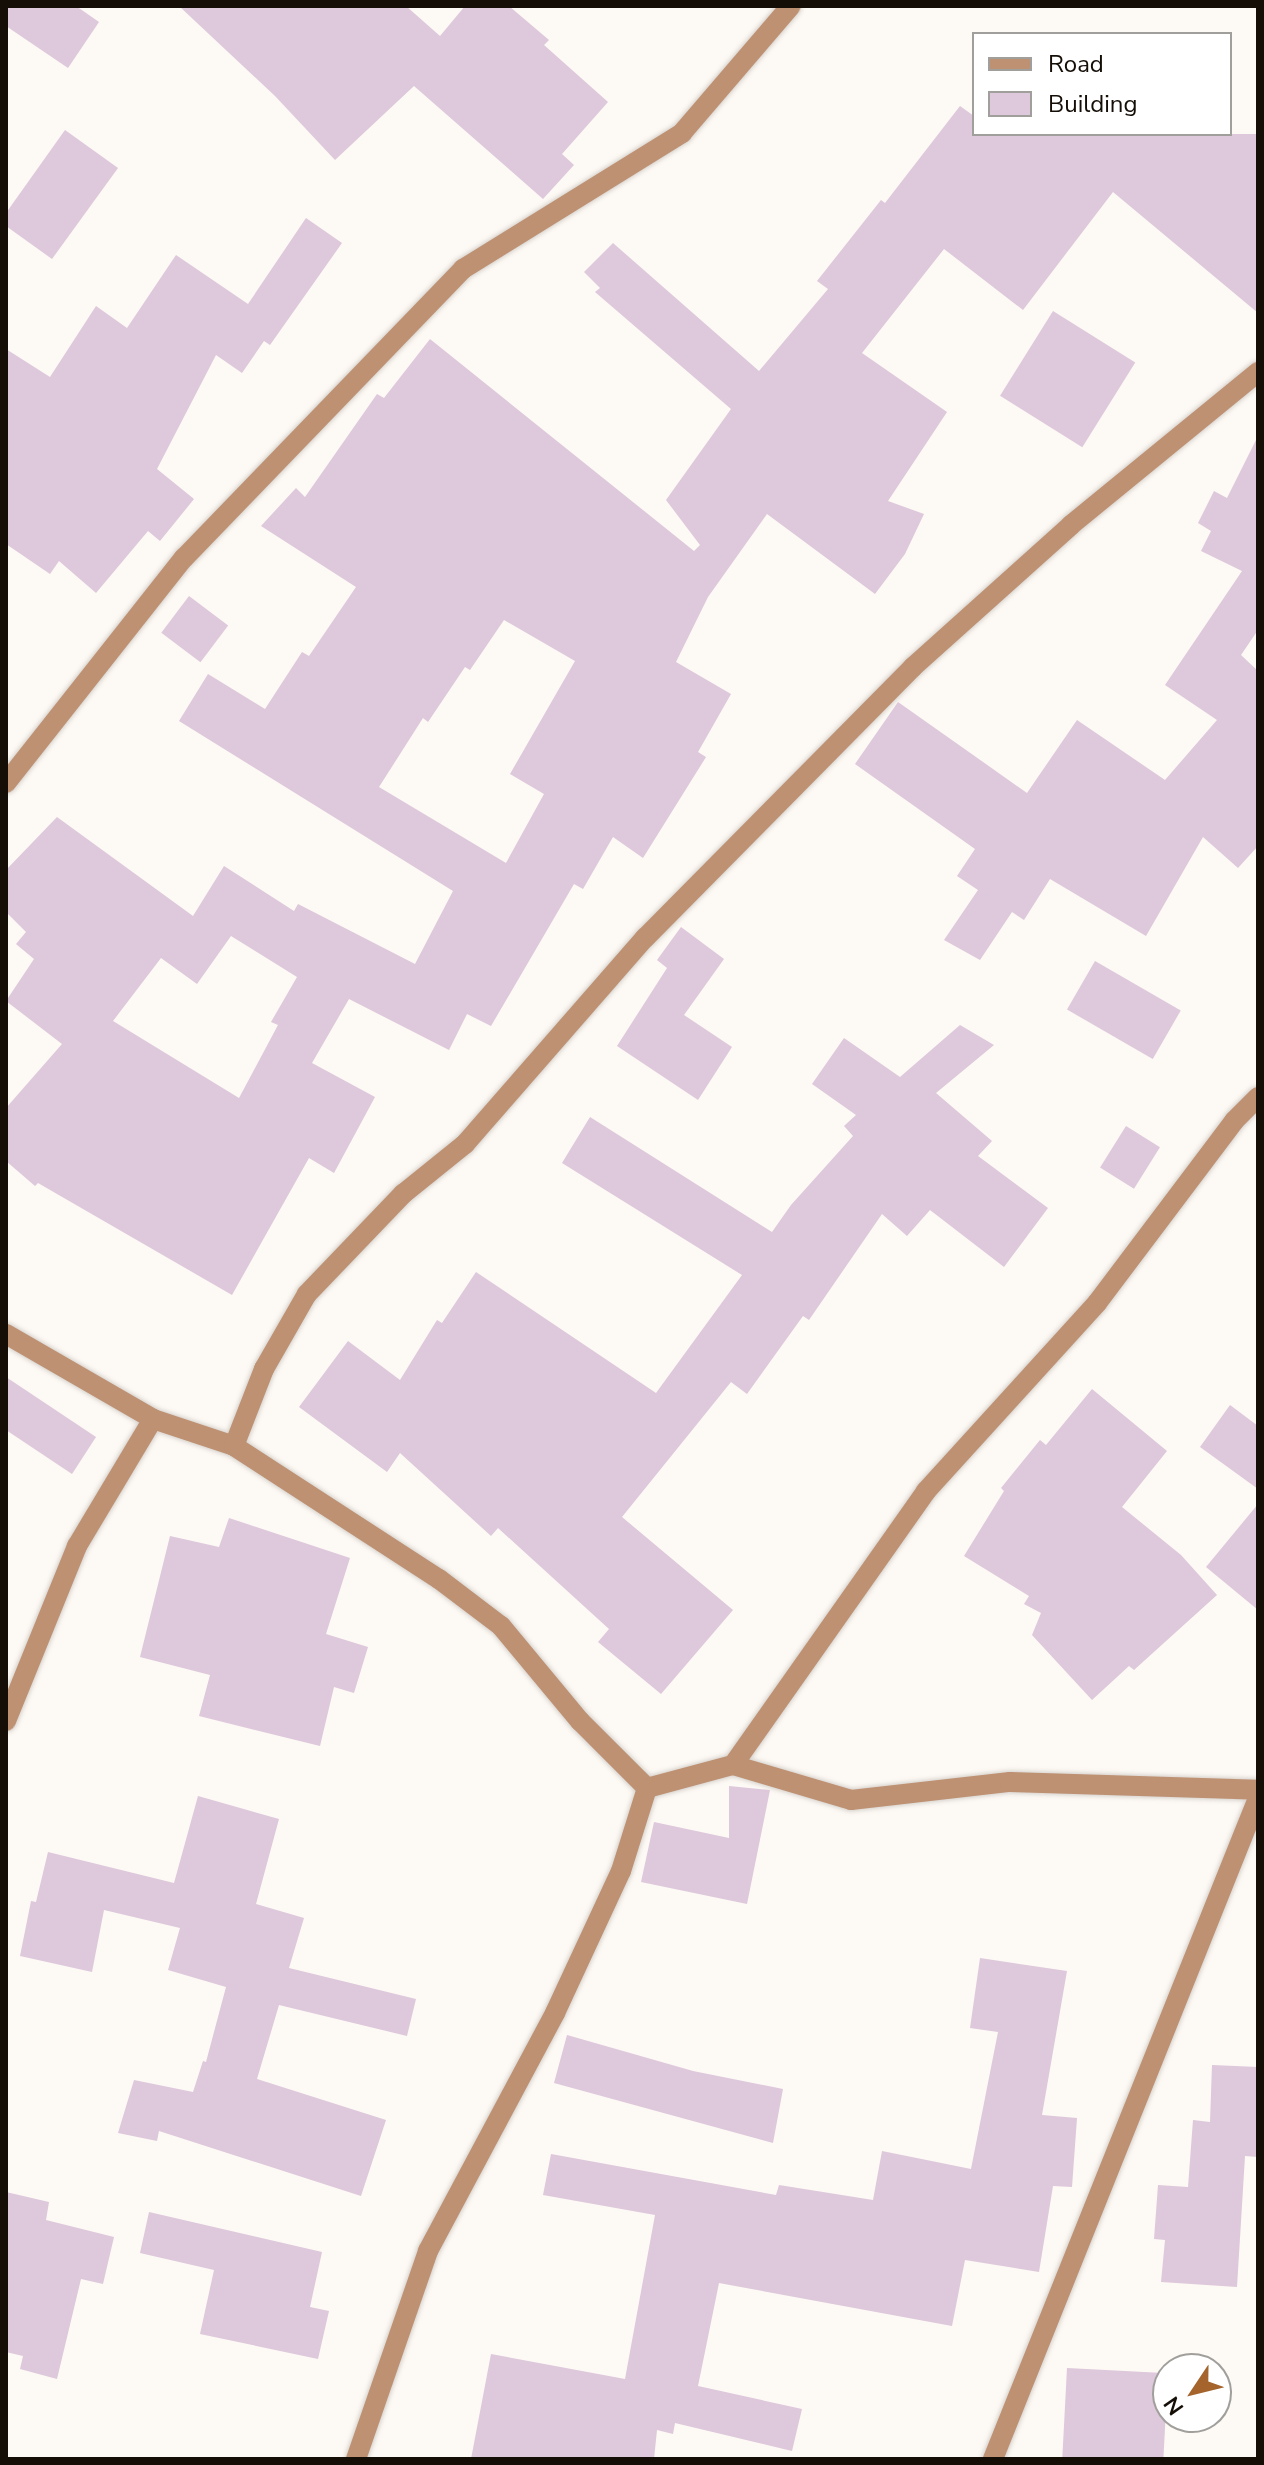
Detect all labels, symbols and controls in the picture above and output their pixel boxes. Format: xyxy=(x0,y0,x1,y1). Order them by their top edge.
legend xyxy=(972,32,1232,136)
text: Road xyxy=(1048,48,1104,80)
text: Building xyxy=(1048,88,1138,120)
north arrow xyxy=(1152,2353,1232,2433)
text: N xyxy=(1157,2390,1191,2421)

